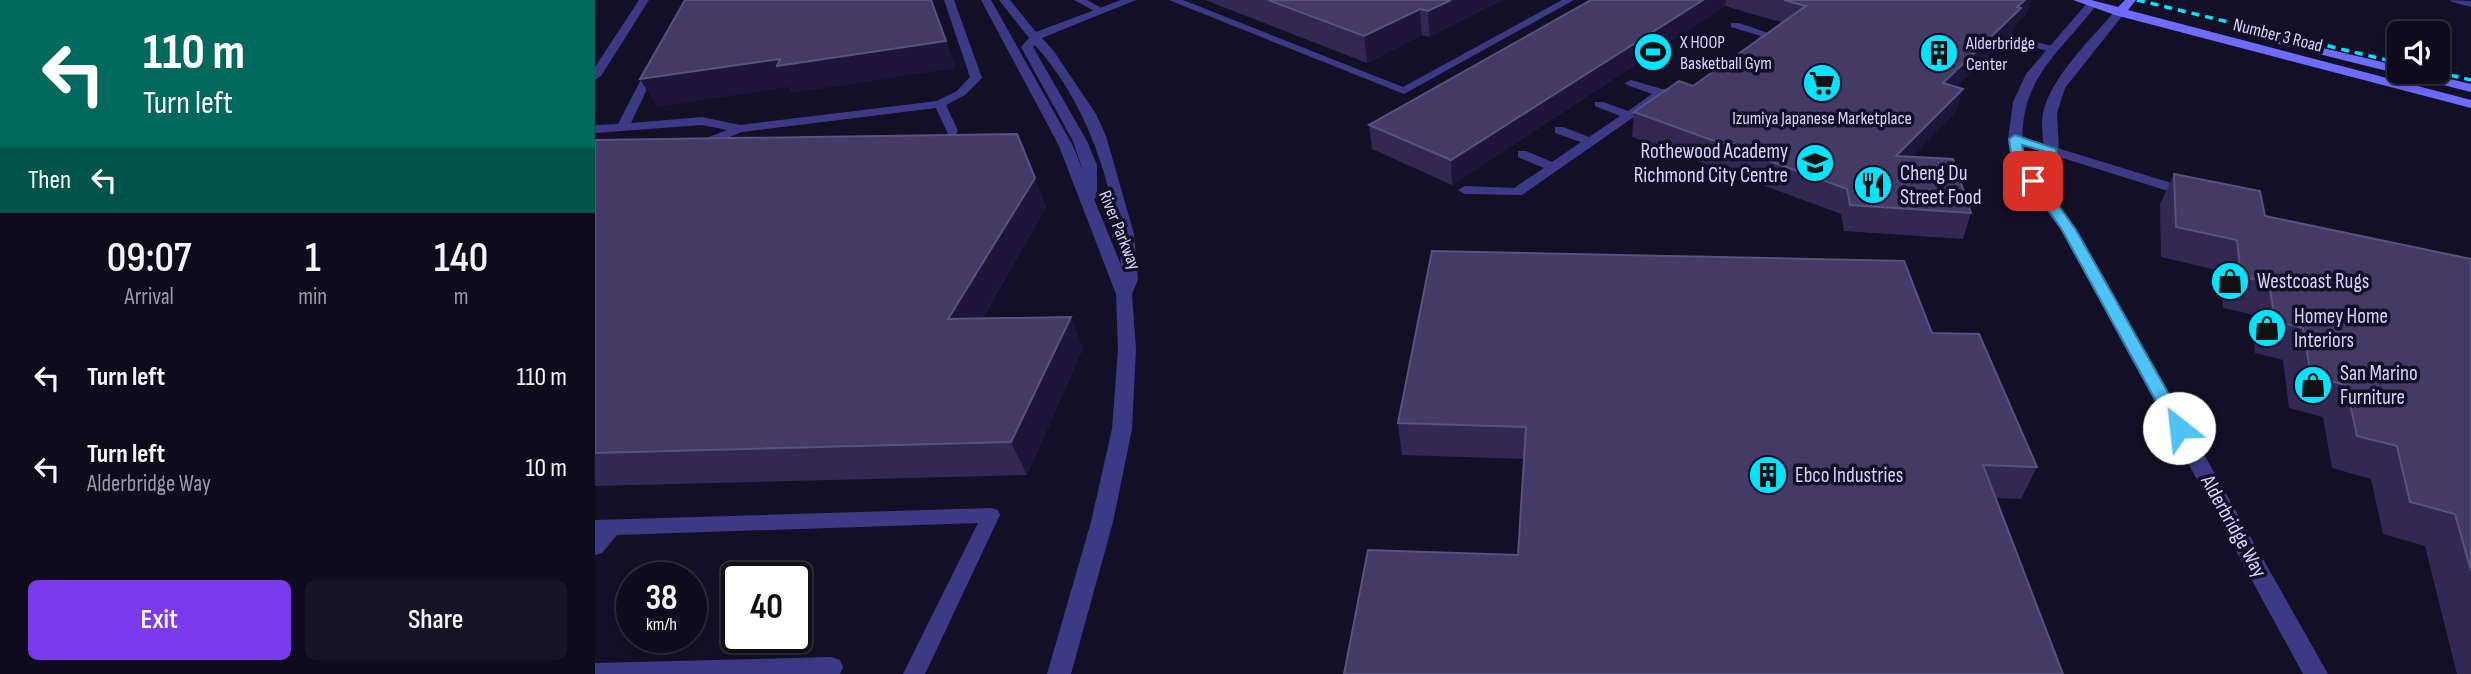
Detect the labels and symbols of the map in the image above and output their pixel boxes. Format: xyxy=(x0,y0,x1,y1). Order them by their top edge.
street label: Number 3 Road xyxy=(2231,14,2325,57)
sports icon: X HOOP Basketball Gym xyxy=(1632,31,1674,73)
place label: X HOOP Basketball Gym xyxy=(1679,32,1772,74)
building icon: Alderbridge Center xyxy=(1918,32,1960,74)
place label: Alderbridge Center xyxy=(1965,33,2035,75)
supermarket icon: Izumiya Japanese Marketplace xyxy=(1801,62,1843,104)
place label: Izumiya Japanese Marketplace xyxy=(1732,108,1912,129)
place label: Rothewood Academy Richmond City Centre xyxy=(1634,139,1788,188)
school or university icon: Rothewood Academy Richmond City Centre xyxy=(1794,142,1836,184)
pin xyxy=(2003,151,2063,211)
place label: Cheng Du Street Food xyxy=(1900,161,1982,210)
restaurant icon: Cheng Du Street Food xyxy=(1852,164,1894,206)
street label: River Parkway xyxy=(1094,187,1145,273)
shop icon: Westcoast Rugs xyxy=(2209,260,2251,302)
place label: Westcoast Rugs xyxy=(2257,269,2369,294)
place label: Homey Home Interiors xyxy=(2294,304,2388,353)
shop icon: Homey Home Interiors xyxy=(2246,307,2288,349)
place label: San Marino Furniture xyxy=(2340,361,2418,410)
shop icon: San Marino Furniture xyxy=(2292,364,2334,406)
position arrow xyxy=(2142,391,2216,465)
building icon: Ebco Industries xyxy=(1747,454,1789,496)
place label: Ebco Industries xyxy=(1795,463,1903,488)
street label: Alderbridge Way xyxy=(2195,470,2272,582)
speed limit sign: 40 xyxy=(721,562,812,653)

